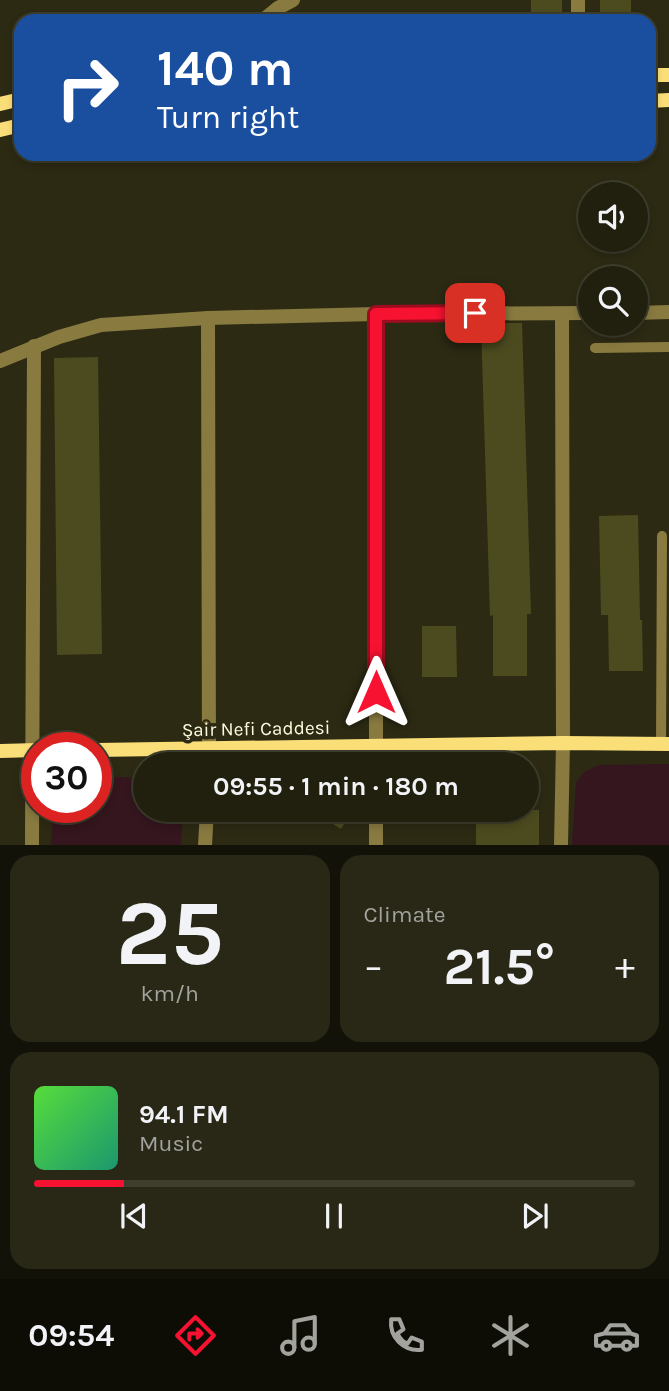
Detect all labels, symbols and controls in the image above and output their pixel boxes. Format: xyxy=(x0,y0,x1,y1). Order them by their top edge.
text: 140 m xyxy=(157,40,294,97)
icon: right xyxy=(42,42,133,133)
text: Turn right xyxy=(157,99,299,136)
map controls xyxy=(578,182,648,336)
button: sound xyxy=(578,182,648,252)
button: search xyxy=(578,266,648,336)
pin xyxy=(445,283,505,343)
icon: arrive xyxy=(456,294,494,332)
position arrow xyxy=(339,655,413,729)
street label: Şair Nefi Caddesi xyxy=(182,717,330,741)
speed limit sign: 30 xyxy=(21,732,112,823)
text: 09:55 · 1 min · 180 m xyxy=(213,771,459,802)
text: 25 xyxy=(116,881,224,987)
text: Climate xyxy=(364,901,446,928)
text: 21.5° xyxy=(443,936,555,997)
text: − xyxy=(364,944,383,989)
text: + xyxy=(615,944,635,989)
text: km/h xyxy=(141,980,199,1007)
text: 94.1 FM xyxy=(139,1099,229,1130)
text: Music xyxy=(139,1130,203,1157)
icon: previous xyxy=(115,1197,153,1235)
icon: pause xyxy=(315,1197,353,1235)
icon: next xyxy=(516,1197,554,1235)
icon: directions xyxy=(171,1311,220,1360)
icon: music xyxy=(276,1311,325,1360)
icon: phone xyxy=(381,1311,430,1360)
icon: climate xyxy=(486,1311,535,1360)
icon: car xyxy=(592,1311,641,1360)
text: 09:54 xyxy=(28,1317,114,1354)

